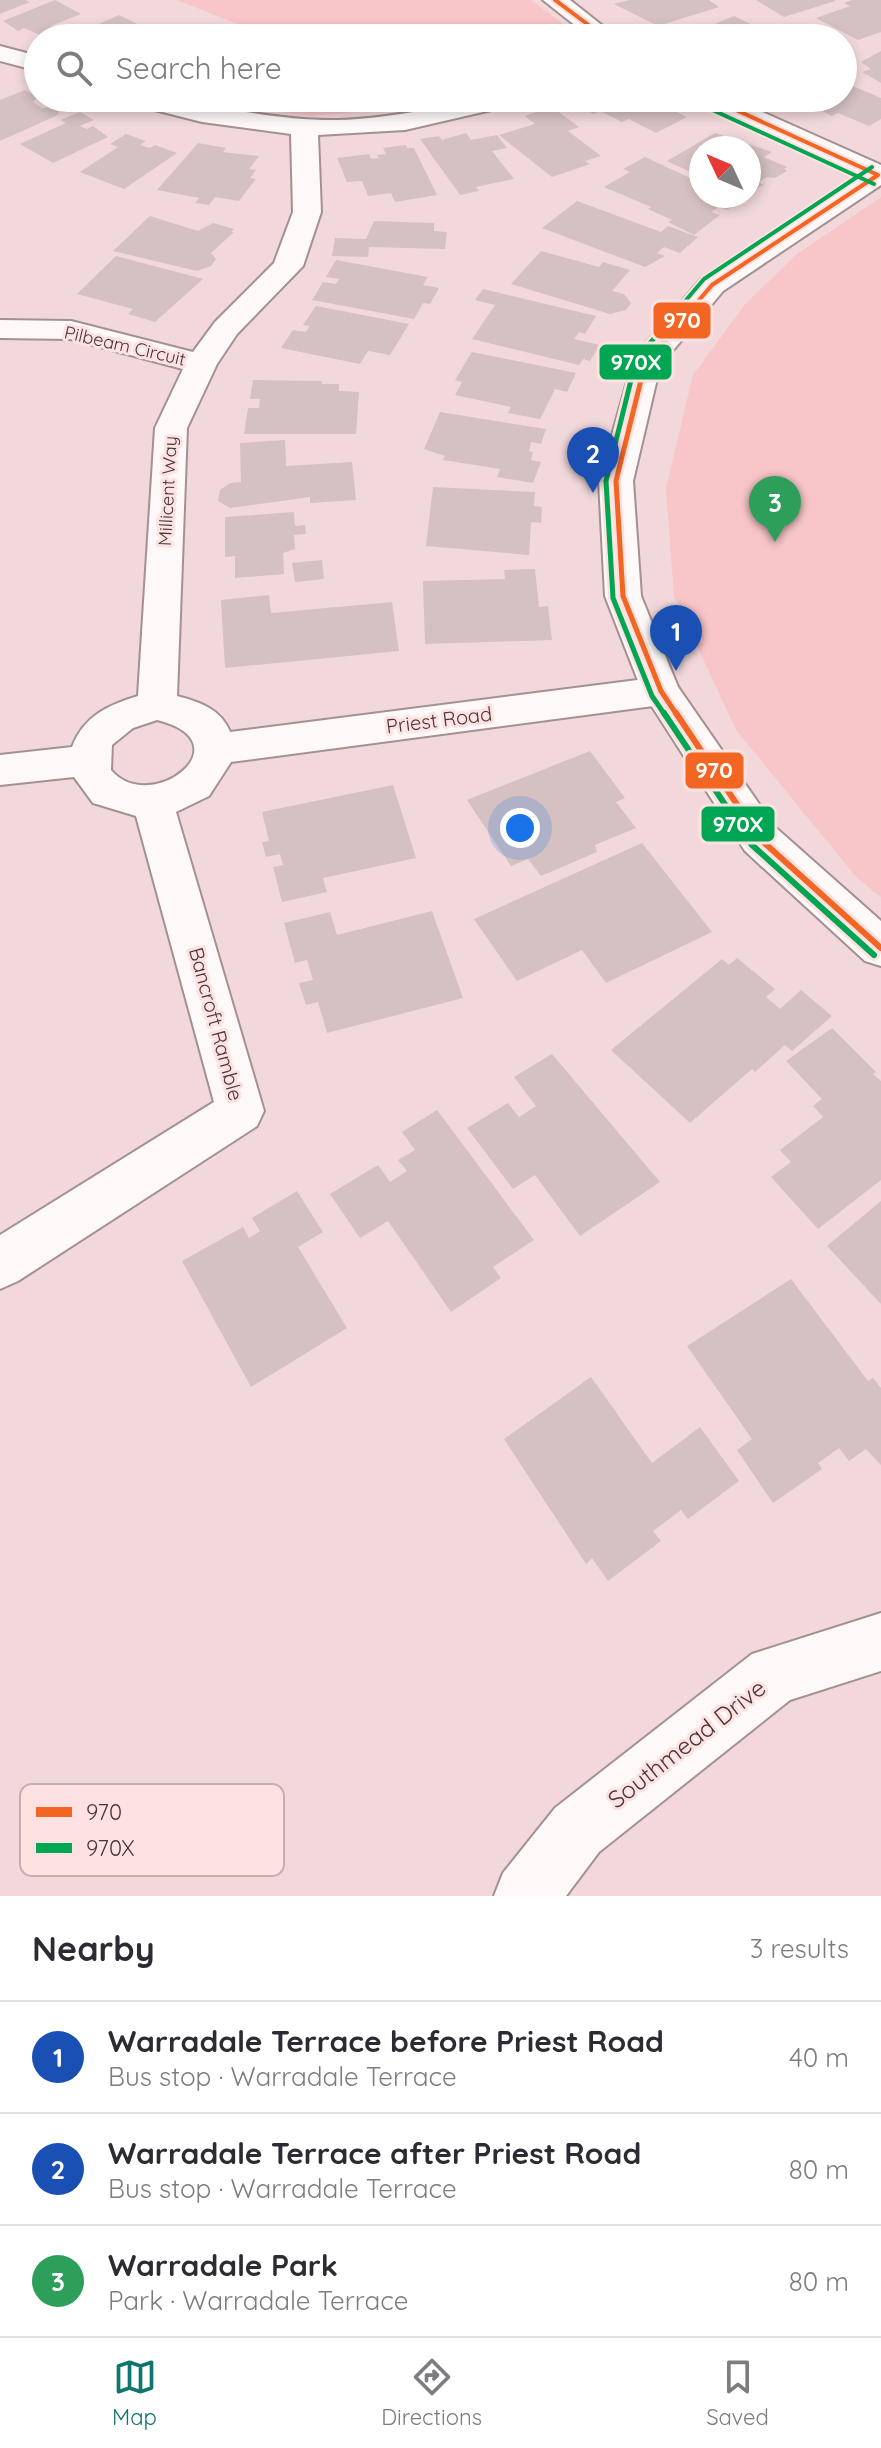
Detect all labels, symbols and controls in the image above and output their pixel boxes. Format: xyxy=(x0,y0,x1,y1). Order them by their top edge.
search box xyxy=(24,24,857,112)
icon: search xyxy=(52,46,96,90)
text: Search here xyxy=(116,49,282,87)
north arrow xyxy=(689,136,761,208)
line badge: 970 xyxy=(652,301,712,340)
text: 970 xyxy=(663,306,701,334)
street label: Pilbeam Circuit xyxy=(62,320,188,371)
line badge: 970X xyxy=(598,343,673,381)
text: 970X xyxy=(610,348,662,376)
pin: 2 xyxy=(567,427,619,493)
street label: Millicent Way xyxy=(153,435,182,547)
pin: 3 xyxy=(749,476,801,542)
pin: 1 xyxy=(650,605,702,671)
street label: Priest Road xyxy=(385,701,493,738)
line badge: 970 xyxy=(684,751,745,790)
text: 970 xyxy=(695,756,733,784)
line badge: 970X xyxy=(700,805,776,843)
your location xyxy=(500,808,540,848)
text: 970X xyxy=(712,810,764,838)
street label: Bancroft Ramble xyxy=(184,945,249,1103)
street label: Southmead Drive xyxy=(601,1672,771,1814)
legend xyxy=(20,1784,284,1876)
text: 970 xyxy=(86,1798,122,1826)
text: 970X xyxy=(86,1834,135,1862)
text: Nearby xyxy=(32,1927,155,1970)
text: 3 results xyxy=(750,1932,849,1965)
text: Warradale Terrace before Priest Road xyxy=(108,2022,664,2060)
text: 1 xyxy=(53,2041,63,2074)
text: 40 m xyxy=(789,2041,849,2074)
text: Bus stop · Warradale Terrace xyxy=(108,2060,457,2093)
text: Warradale Terrace after Priest Road xyxy=(108,2134,641,2172)
text: 2 xyxy=(51,2153,65,2186)
text: 80 m xyxy=(789,2153,849,2186)
text: Bus stop · Warradale Terrace xyxy=(108,2172,457,2205)
text: Warradale Park xyxy=(108,2246,338,2284)
text: 3 xyxy=(51,2265,65,2298)
text: 80 m xyxy=(789,2265,849,2298)
text: Park · Warradale Terrace xyxy=(108,2284,408,2317)
tab: Map xyxy=(112,2355,157,2431)
tab: Directions xyxy=(381,2355,482,2431)
tab: Saved xyxy=(706,2355,769,2431)

